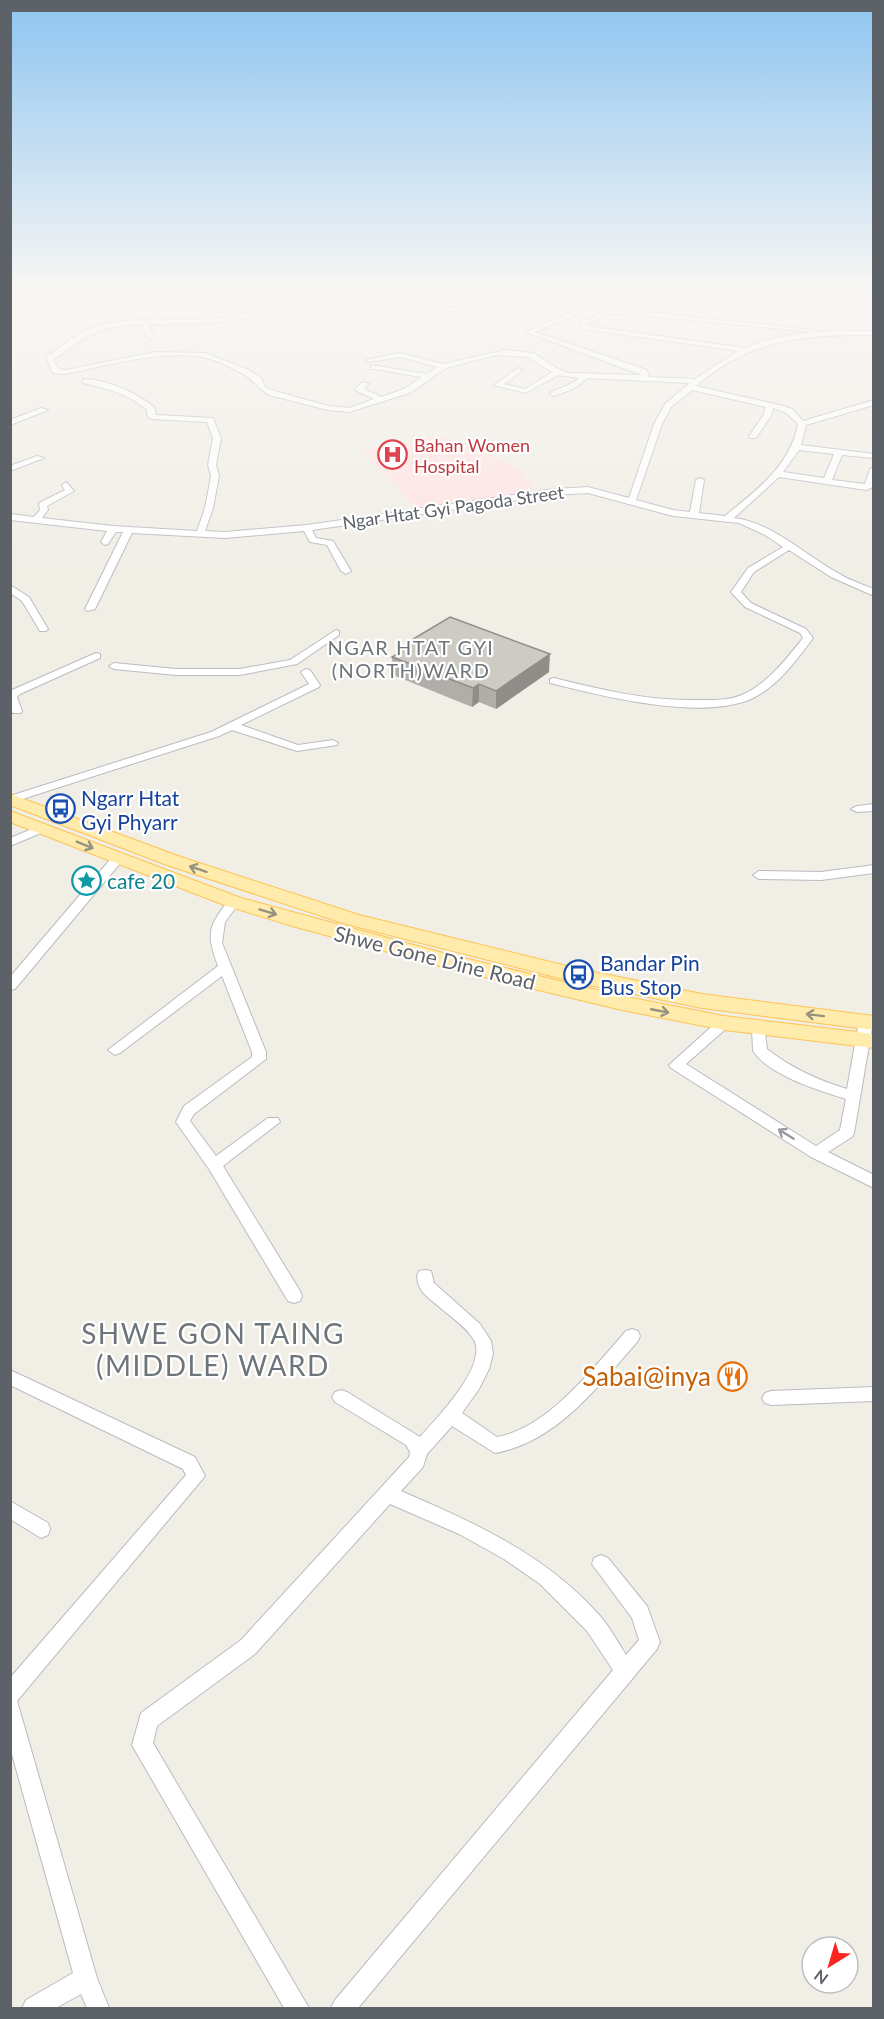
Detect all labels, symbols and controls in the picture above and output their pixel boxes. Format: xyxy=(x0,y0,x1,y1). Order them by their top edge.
place label: Bahan Women Hospital xyxy=(414,434,530,477)
hospital icon: Bahan Women Hospital xyxy=(377,439,409,471)
street label: Ngar Htat Gyi Pagoda Street xyxy=(341,480,566,533)
district label: NGAR HTAT GYI (NORTH)WARD xyxy=(328,635,494,682)
place label: Ngarr Htat Gyi Phyarr xyxy=(81,785,180,834)
bus stop icon: Ngarr Htat Gyi Phyarr xyxy=(44,793,76,825)
one-way arrow xyxy=(75,840,94,851)
one-way arrow xyxy=(189,862,208,873)
place icon: cafe 20 xyxy=(70,864,102,896)
place label: cafe 20 xyxy=(107,868,175,893)
one-way arrow xyxy=(258,907,277,918)
street label: Shwe Gone Dine Road xyxy=(332,920,538,994)
place label: Bandar Pin Bus Stop xyxy=(600,950,700,999)
bus stop icon: Bandar Pin Bus Stop xyxy=(563,958,595,990)
one-way arrow xyxy=(650,1006,670,1017)
one-way arrow xyxy=(806,1010,826,1021)
one-way arrow xyxy=(777,1127,794,1140)
district label: SHWE GON TAING (MIDDLE) WARD xyxy=(81,1316,345,1382)
place label: Sabai@inya xyxy=(582,1360,711,1392)
restaurant icon: Sabai@inya xyxy=(716,1360,748,1392)
north arrow xyxy=(800,1935,860,1995)
text: N xyxy=(810,1966,831,1989)

